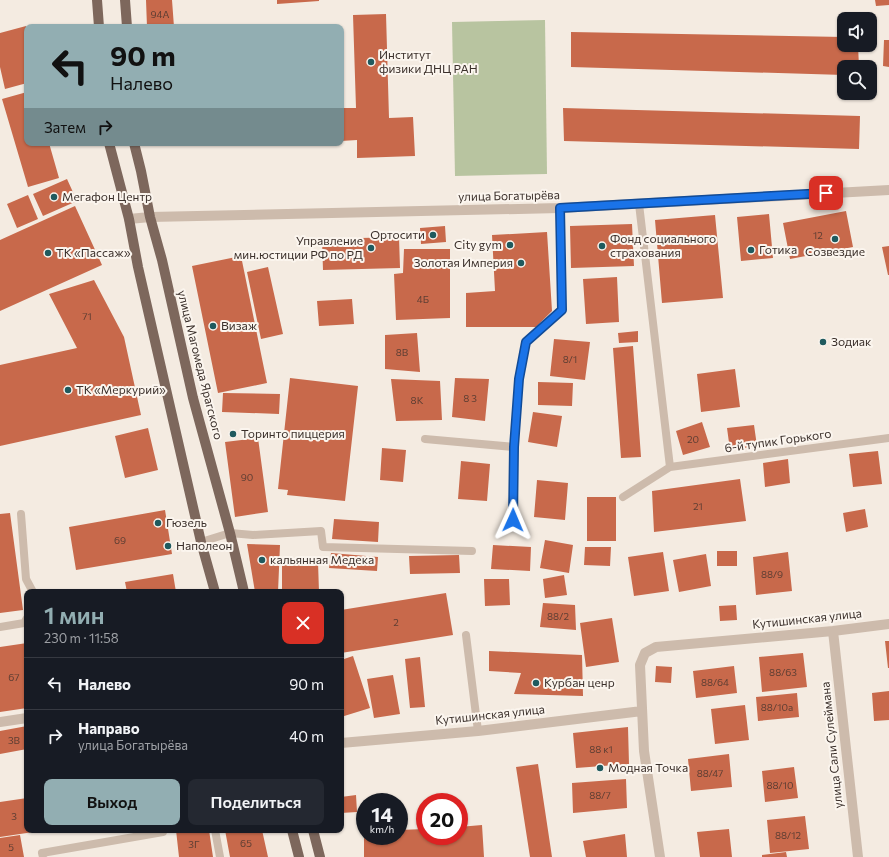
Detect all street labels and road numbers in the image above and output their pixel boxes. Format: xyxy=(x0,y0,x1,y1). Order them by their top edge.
street label: улица Богатырёва xyxy=(458,187,560,203)
street label: улица Магомеда Ярагского xyxy=(176,289,226,441)
street label: 6-й тупик Горького xyxy=(724,426,832,454)
street label: Кутишинская улица xyxy=(751,605,862,631)
street label: улица Сали Сулеймана xyxy=(817,681,845,809)
street label: Кутишинская улица xyxy=(434,701,545,727)

